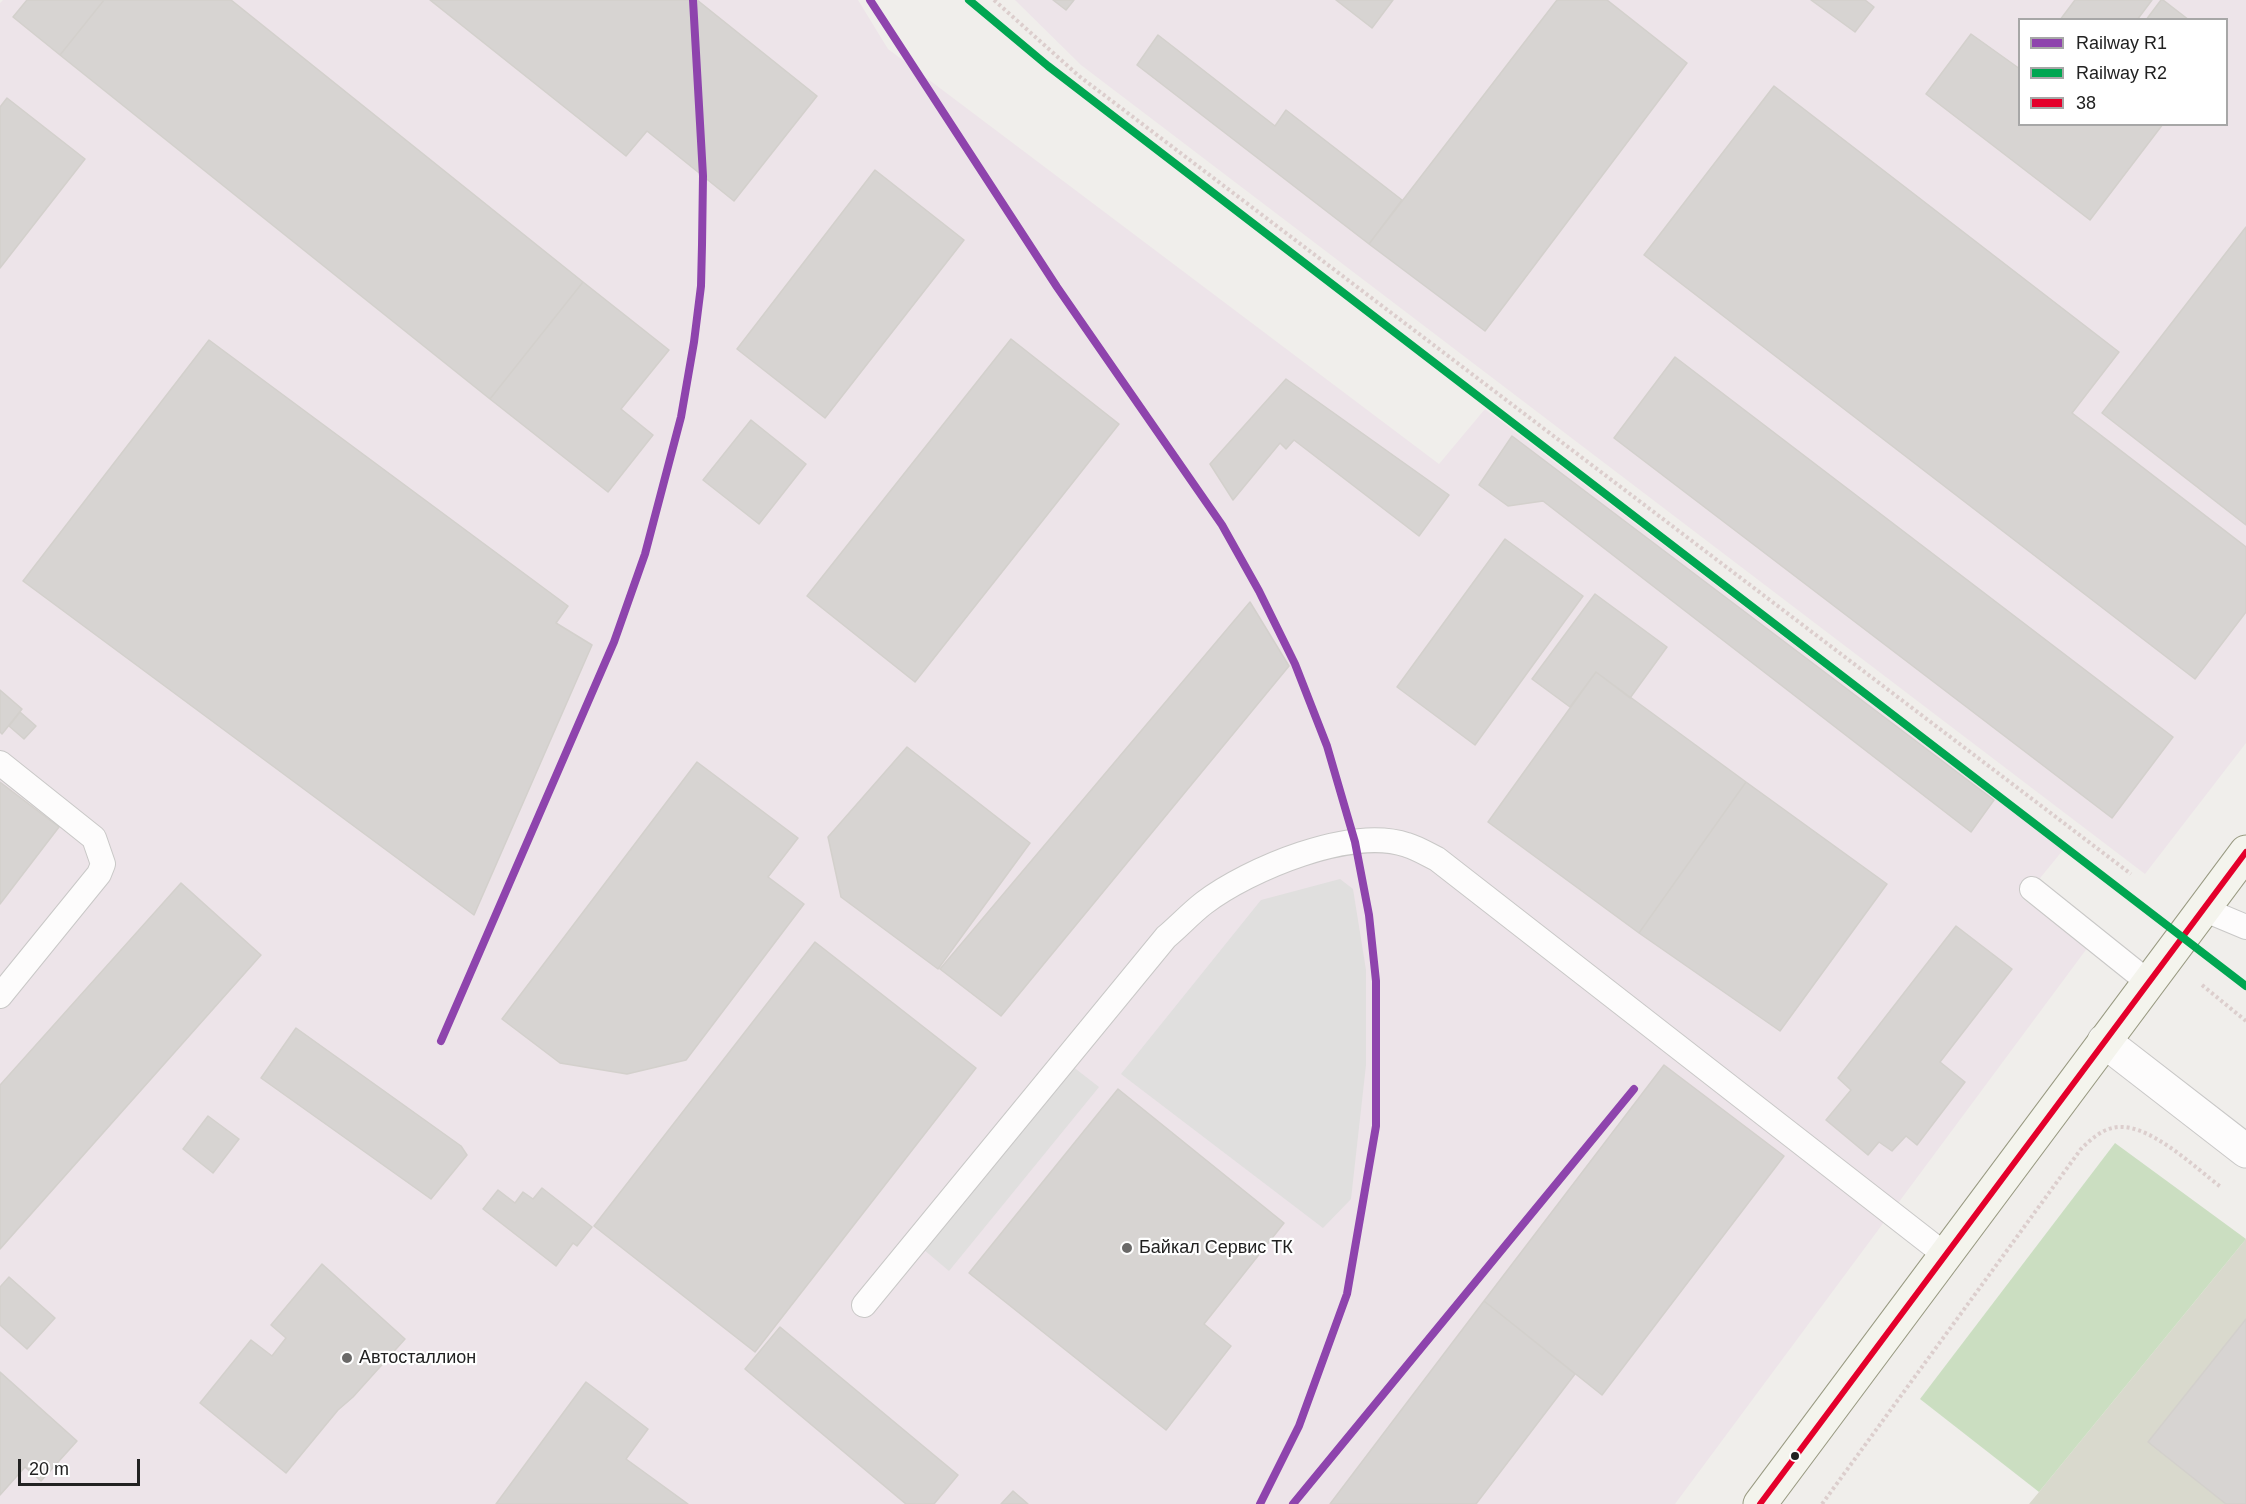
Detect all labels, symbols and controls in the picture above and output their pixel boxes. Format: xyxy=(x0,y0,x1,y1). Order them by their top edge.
legend xyxy=(2018,18,2228,126)
text: Railway R1 xyxy=(2076,33,2167,53)
text: Railway R2 xyxy=(2076,63,2167,83)
text: 38 xyxy=(2076,93,2096,113)
place label: Байкал Сервис ТК xyxy=(1139,1237,1293,1259)
marker: Байкал Сервис ТК xyxy=(1120,1241,1134,1255)
place label: Автосталлион xyxy=(359,1347,476,1369)
marker: Автосталлион xyxy=(340,1351,354,1365)
scale bar xyxy=(21,1447,142,1485)
unlabelled marker xyxy=(1789,1450,1801,1462)
text: 20 m xyxy=(29,1459,69,1479)

